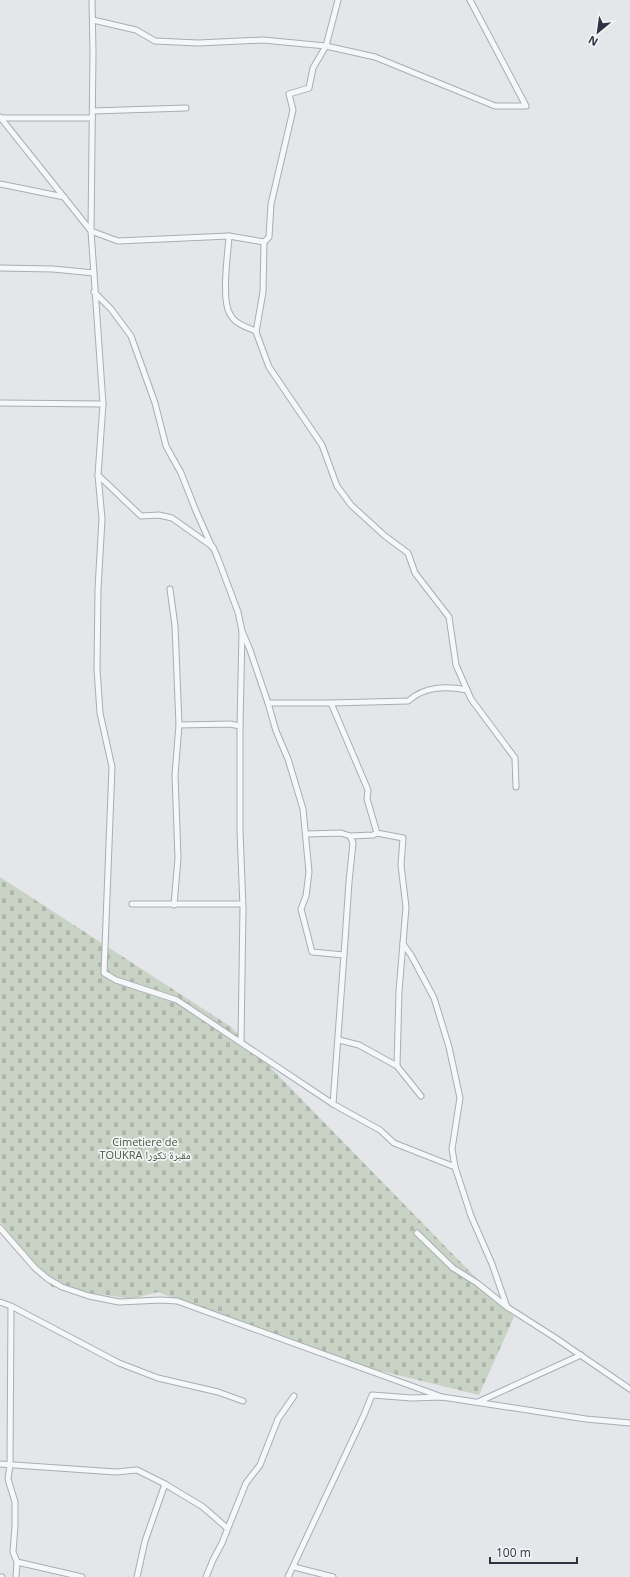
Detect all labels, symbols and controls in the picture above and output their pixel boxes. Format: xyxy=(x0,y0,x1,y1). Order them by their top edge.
north arrow xyxy=(578,12,618,52)
text: N xyxy=(585,32,600,50)
park label: Cimetiere de TOUKRA مقبرة تكورا xyxy=(99,1134,191,1162)
scale bar xyxy=(490,1539,577,1565)
text: 100 m xyxy=(496,1544,531,1561)

